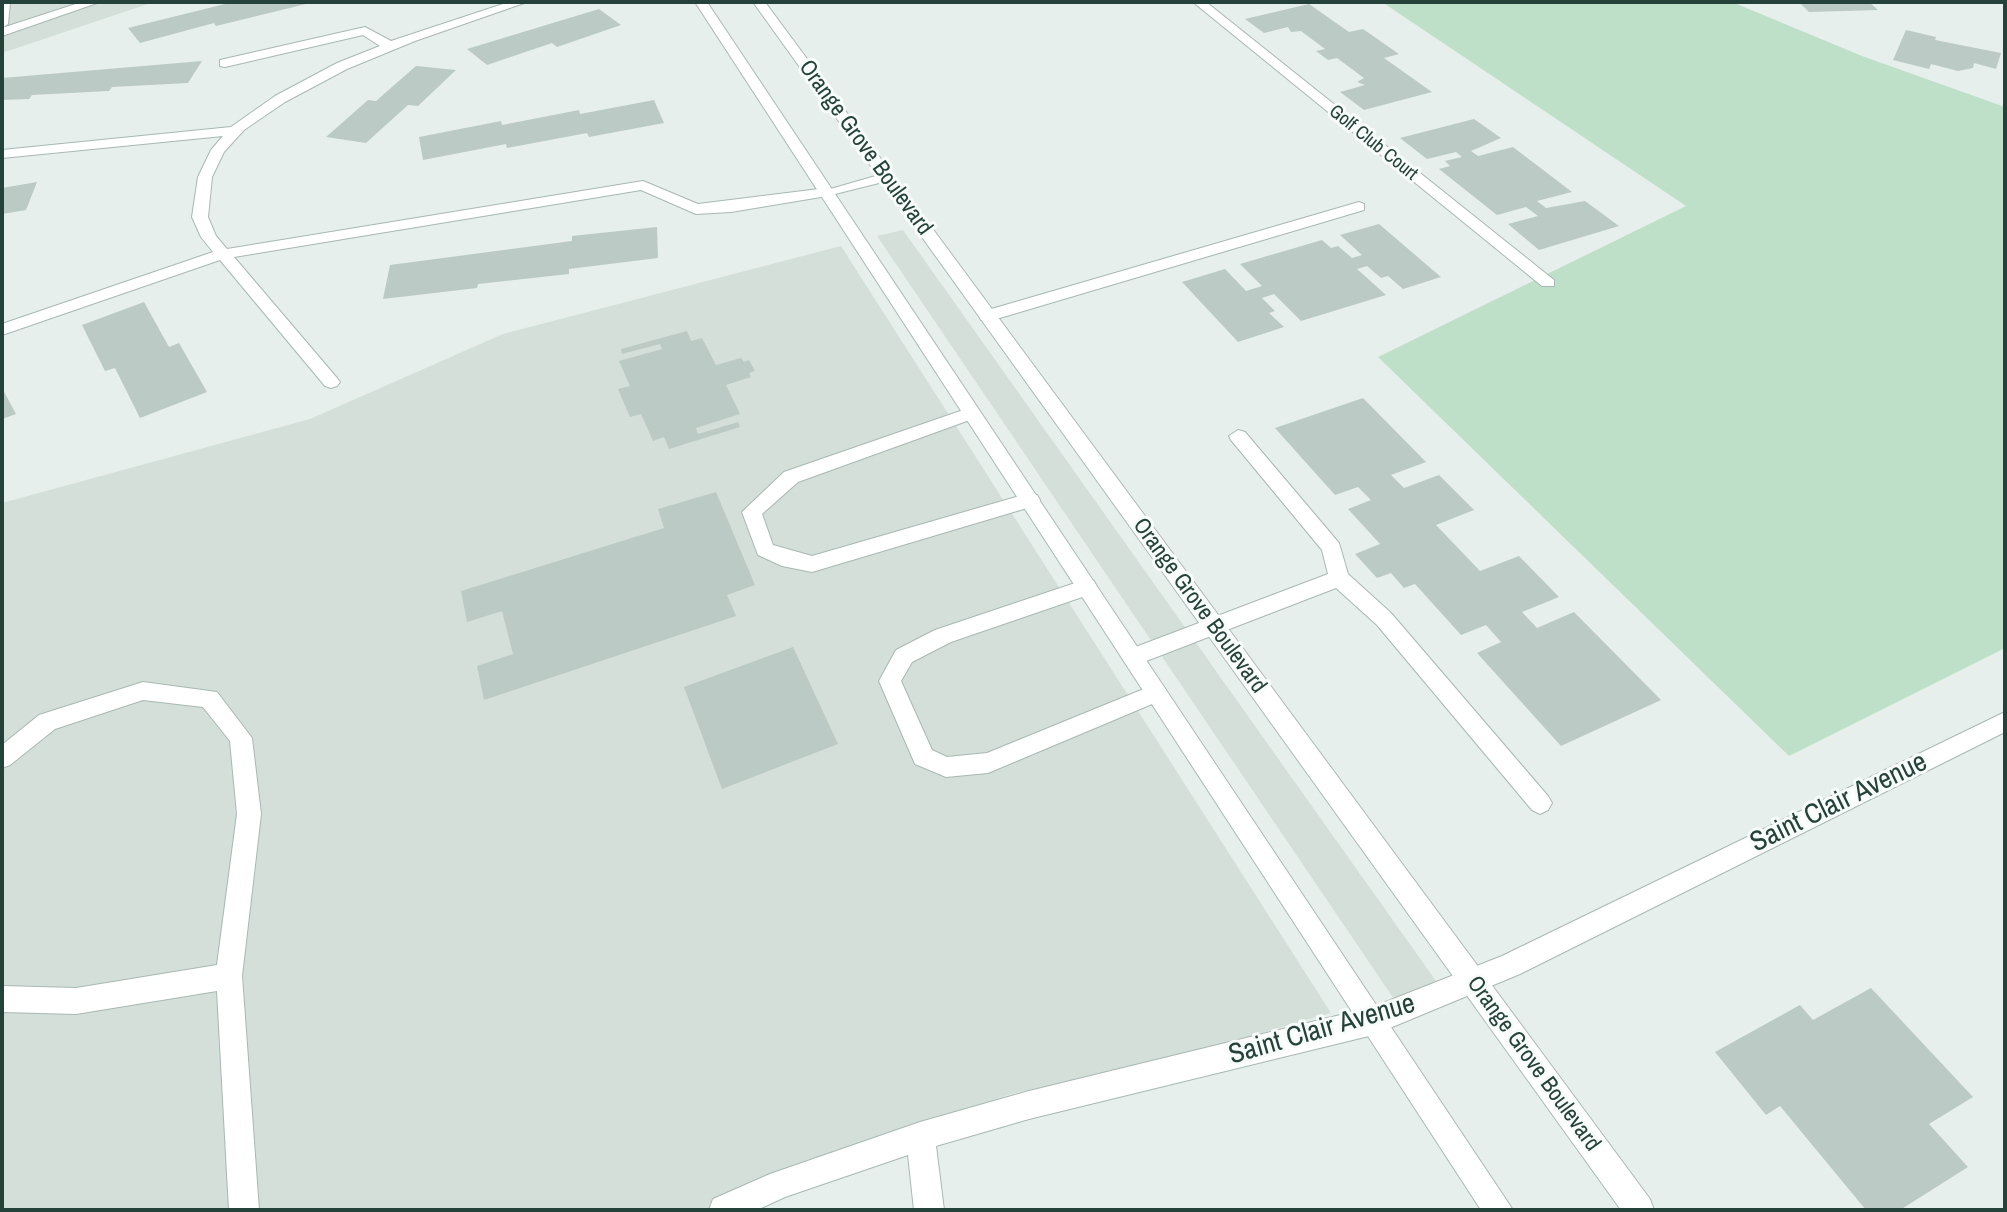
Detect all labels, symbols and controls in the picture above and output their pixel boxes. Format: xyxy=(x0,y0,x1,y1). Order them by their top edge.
street label: Orange Grove Boulevard xyxy=(792,55,938,241)
street label: Golf Club Court xyxy=(1324,100,1422,186)
street label: Orange Grove Boulevard xyxy=(1126,513,1272,699)
street label: Saint Clair Avenue xyxy=(1745,746,1933,860)
street label: Orange Grove Boulevard xyxy=(1460,971,1606,1157)
street label: Saint Clair Avenue xyxy=(1225,987,1419,1073)

